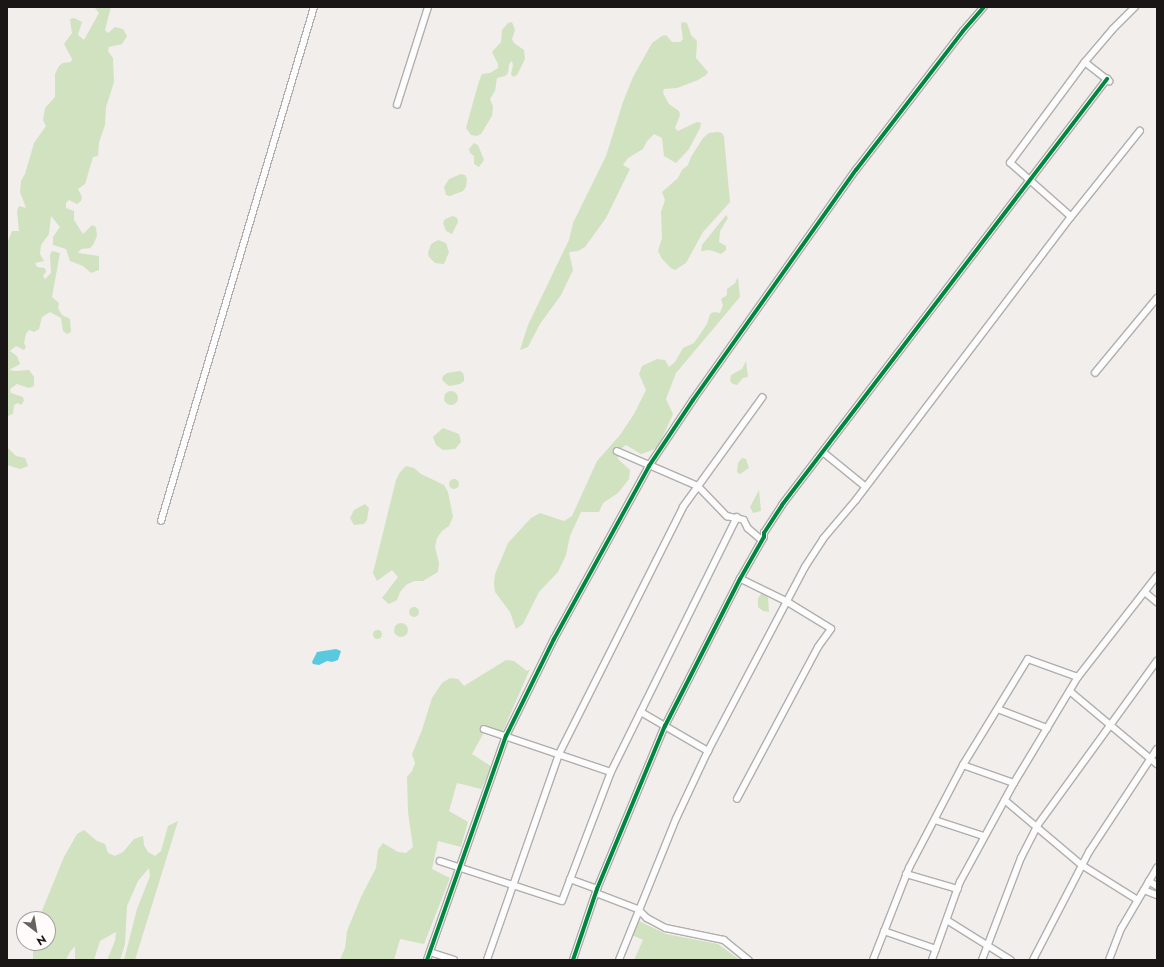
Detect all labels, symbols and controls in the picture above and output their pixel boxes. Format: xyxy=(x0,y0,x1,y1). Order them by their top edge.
north arrow xyxy=(16,911,56,951)
text: N xyxy=(34,931,50,950)

